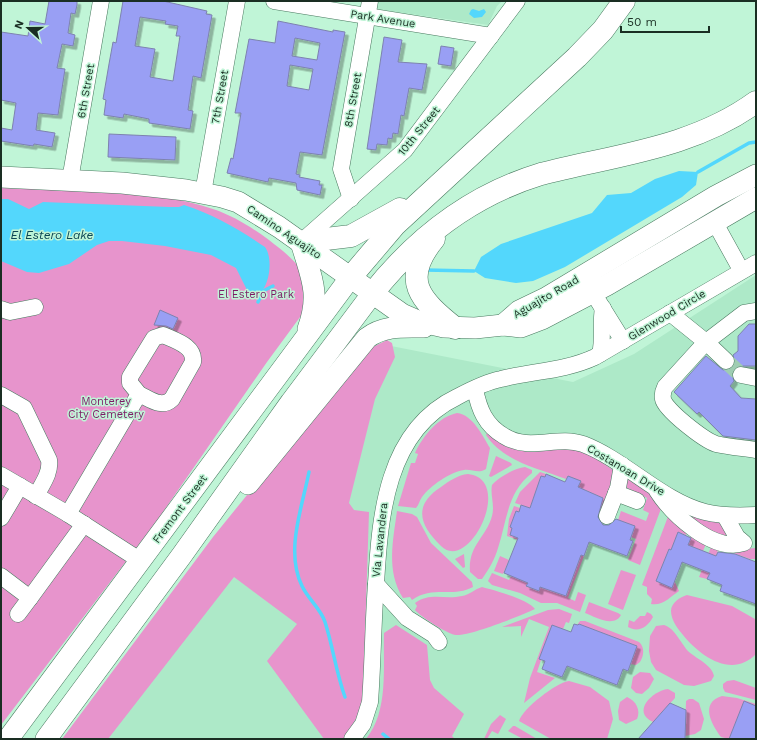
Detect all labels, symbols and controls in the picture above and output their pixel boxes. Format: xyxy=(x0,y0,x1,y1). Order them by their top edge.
street label: Park Avenue xyxy=(350,7,416,31)
north arrow xyxy=(8,8,48,48)
scale bar xyxy=(621,8,709,34)
text: 50 m xyxy=(627,15,657,29)
text: N xyxy=(12,18,27,31)
street label: 6th Street xyxy=(75,62,97,119)
street label: 7th Street xyxy=(209,69,231,125)
street label: 8th Street xyxy=(342,71,364,128)
street label: 10th Street xyxy=(395,104,443,158)
street label: Camino Aguajito xyxy=(244,202,324,262)
water label: El Estero Lake xyxy=(11,228,94,242)
street label: Aguajito Road xyxy=(511,273,581,321)
street label: Glenwood Circle xyxy=(626,287,708,343)
park label: El Estero Park xyxy=(218,288,294,301)
park label: Monterey City Cemetery xyxy=(68,395,144,421)
street label: Costanoan Drive xyxy=(585,442,667,498)
street label: Fremont Street xyxy=(150,472,210,546)
street label: Via Lavandera xyxy=(370,502,390,578)

